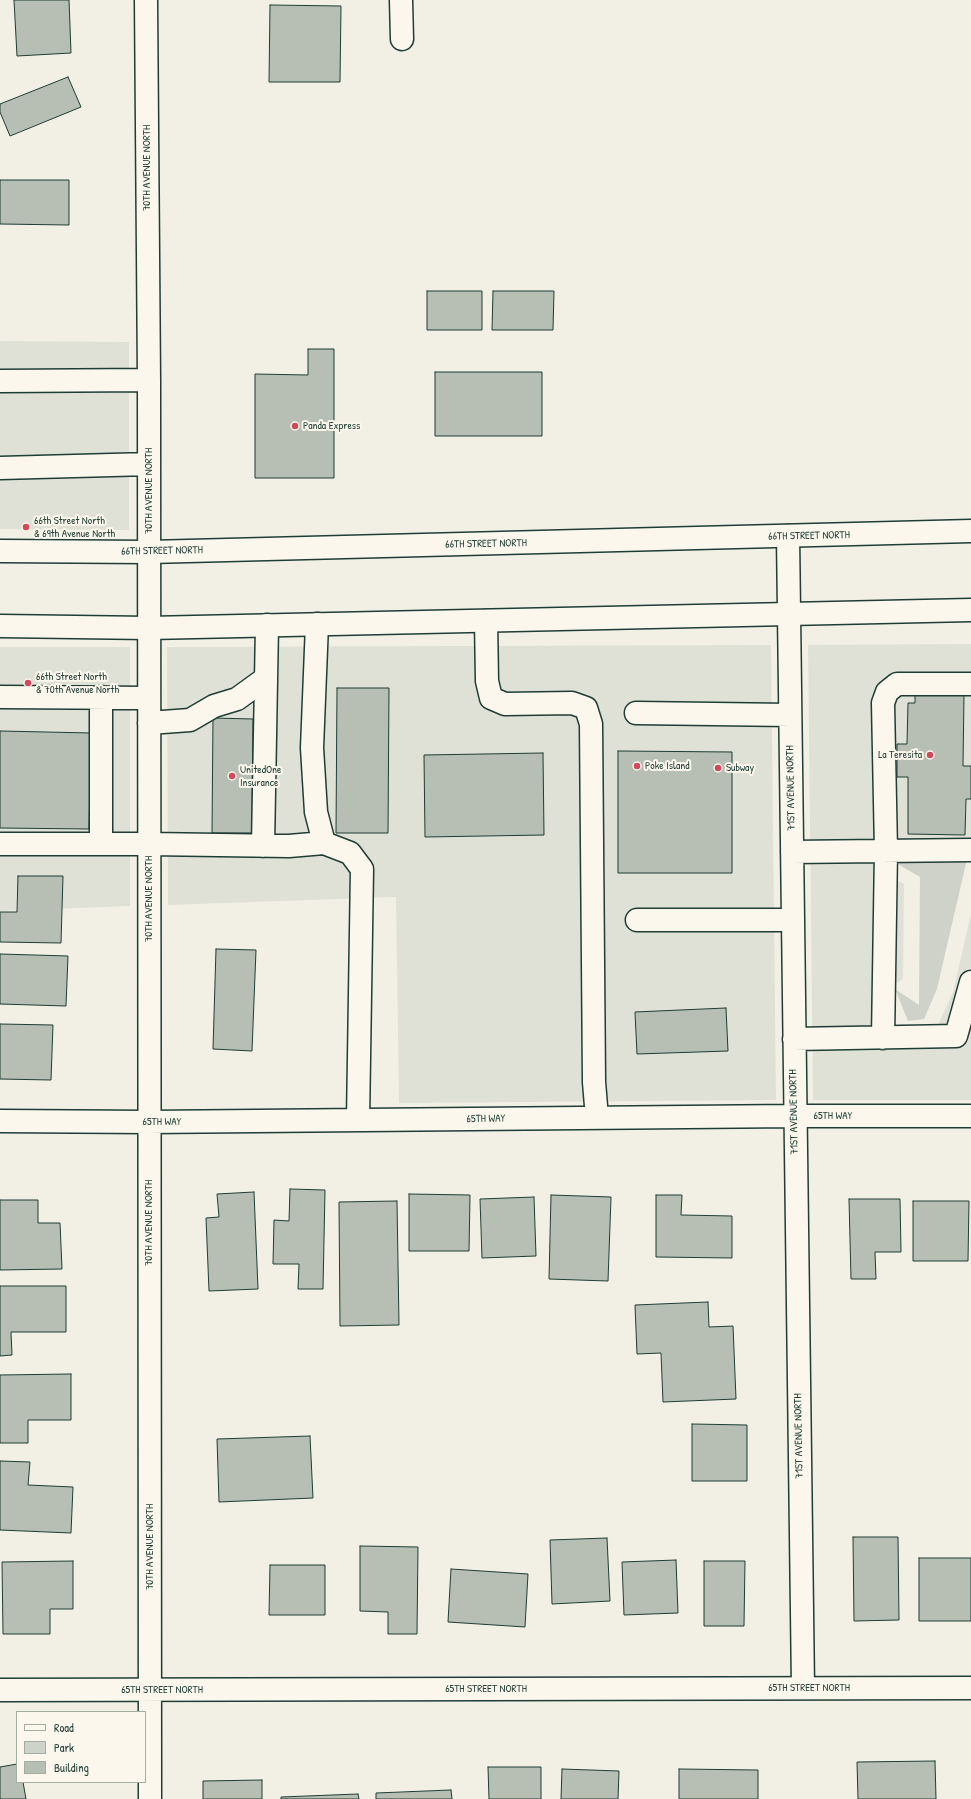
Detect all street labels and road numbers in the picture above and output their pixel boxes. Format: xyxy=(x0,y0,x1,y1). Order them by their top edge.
street label: 70TH AVENUE NORTH xyxy=(140,125,154,211)
street label: 70TH AVENUE NORTH xyxy=(142,448,156,534)
street label: 66TH STREET NORTH xyxy=(768,529,850,543)
street label: 66TH STREET NORTH xyxy=(445,537,527,551)
street label: 66TH STREET NORTH xyxy=(121,544,203,558)
street label: 71ST AVENUE NORTH xyxy=(784,745,798,831)
street label: 70TH AVENUE NORTH xyxy=(142,856,156,942)
street label: 71ST AVENUE NORTH xyxy=(787,1069,801,1155)
street label: 65TH WAY xyxy=(814,1109,852,1123)
street label: 65TH WAY xyxy=(466,1112,506,1126)
street label: 65TH WAY xyxy=(143,1115,181,1129)
street label: 70TH AVENUE NORTH xyxy=(142,1180,156,1266)
street label: 71ST AVENUE NORTH xyxy=(792,1393,806,1479)
street label: 70TH AVENUE NORTH xyxy=(143,1504,157,1590)
street label: 65TH STREET NORTH xyxy=(768,1681,850,1695)
street label: 65TH STREET NORTH xyxy=(445,1682,527,1696)
street label: 65TH STREET NORTH xyxy=(121,1683,203,1697)

